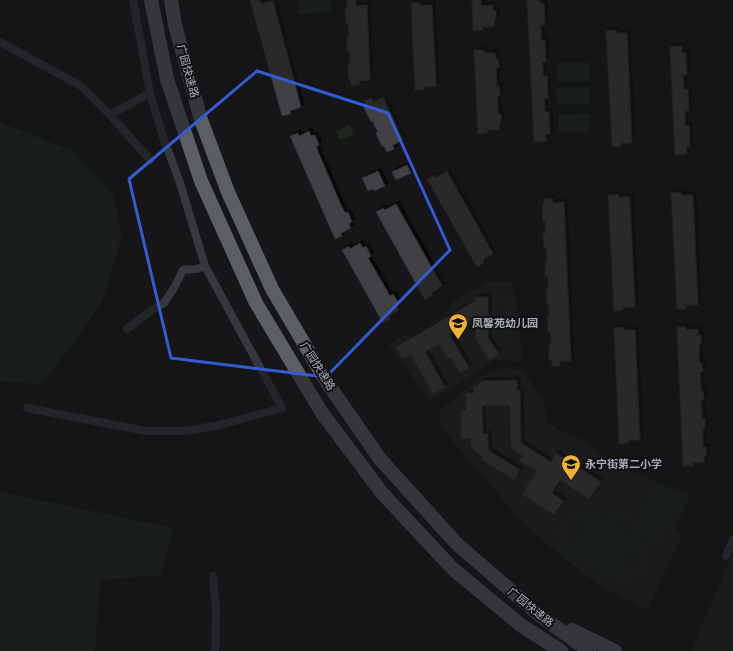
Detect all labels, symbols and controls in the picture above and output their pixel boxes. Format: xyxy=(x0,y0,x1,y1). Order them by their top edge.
street label: 广园快速路 xyxy=(174,43,201,99)
school or university icon: 凤馨苑幼儿园 xyxy=(447,312,469,340)
place label: 凤馨苑幼儿园 xyxy=(472,317,538,330)
street label: 广园快速路 xyxy=(297,339,338,393)
school or university icon: 永宁街第二小学 xyxy=(560,453,582,481)
place label: 永宁街第二小学 xyxy=(585,458,662,471)
street label: 广园快速路 xyxy=(505,585,556,630)

